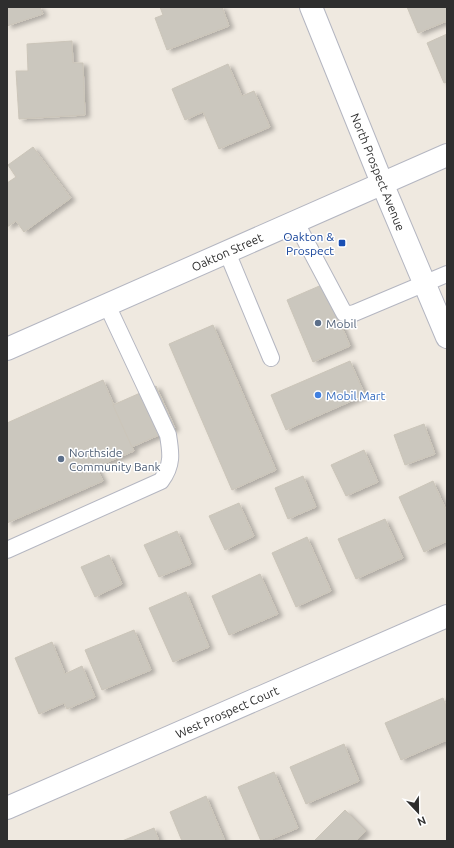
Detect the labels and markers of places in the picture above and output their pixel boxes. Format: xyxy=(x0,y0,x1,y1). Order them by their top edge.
place label: Oakton & Prospect xyxy=(283,230,334,257)
marker: Oakton & Prospect xyxy=(337,238,347,248)
place label: Mobil xyxy=(326,317,357,330)
marker: Mobil xyxy=(313,318,323,328)
place label: Mobil Mart xyxy=(326,389,385,402)
marker: Mobil Mart xyxy=(313,390,323,400)
place label: Northside Community Bank xyxy=(69,446,161,473)
marker: Northside Community Bank xyxy=(56,454,66,464)

